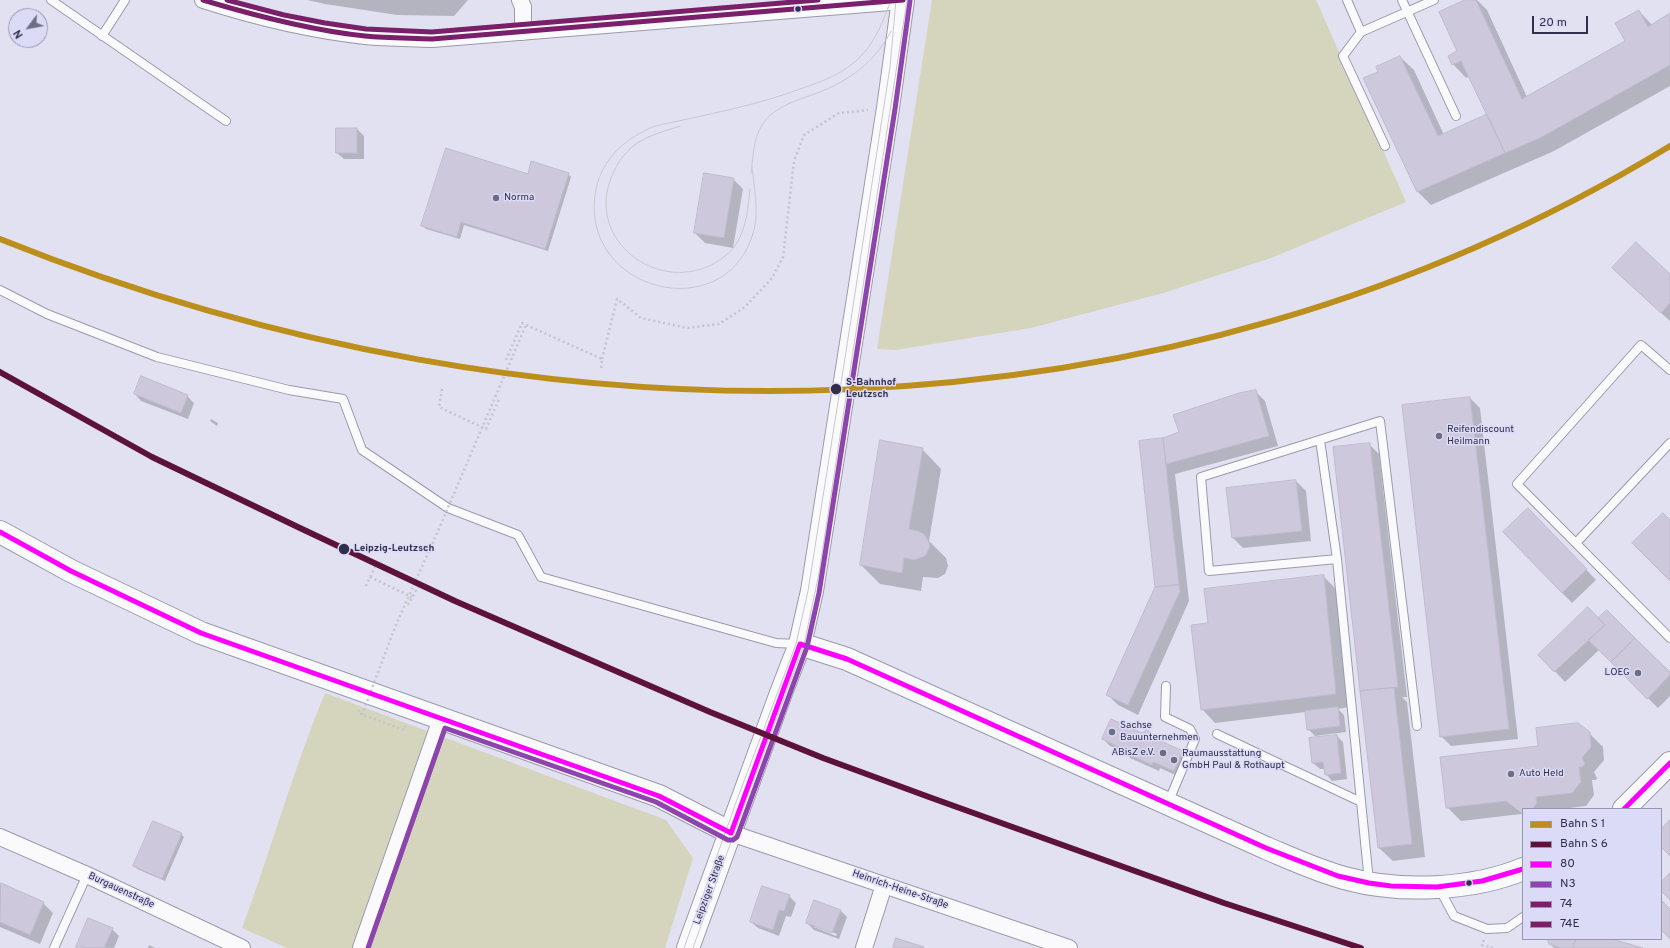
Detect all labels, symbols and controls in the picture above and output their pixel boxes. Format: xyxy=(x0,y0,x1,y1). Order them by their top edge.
unlabelled marker xyxy=(793,4,803,14)
north arrow xyxy=(8,8,48,48)
scale bar xyxy=(1534,8,1590,34)
text: 20 m xyxy=(1539,15,1567,31)
text: N xyxy=(11,27,27,41)
place label: Norma xyxy=(504,192,534,204)
marker: Norma xyxy=(491,193,501,203)
place label: S-Bahnhof Leutzsch xyxy=(846,377,896,400)
marker: S-Bahnhof Leutzsch xyxy=(829,382,843,396)
place label: Reifendiscount Heilmann xyxy=(1447,424,1514,448)
marker: Reifendiscount Heilmann xyxy=(1434,431,1444,441)
marker: Leipzig-Leutzsch xyxy=(337,542,351,556)
place label: Leipzig-Leutzsch xyxy=(354,543,434,555)
place label: LOEG xyxy=(1605,667,1630,679)
marker: LOEG xyxy=(1633,668,1643,678)
place label: Sachse Bauunternehmen xyxy=(1120,720,1198,744)
marker: Sachse Bauunternehmen xyxy=(1107,727,1117,737)
place label: ABisZ e.V. xyxy=(1112,747,1155,759)
marker: ABisZ e.V. xyxy=(1158,748,1168,758)
place label: Raumausstattung GmbH Paul & Rothaupt xyxy=(1182,748,1285,772)
marker: Raumausstattung GmbH Paul & Rothaupt xyxy=(1169,755,1179,765)
place label: Auto Held xyxy=(1519,768,1564,780)
marker: Auto Held xyxy=(1506,769,1516,779)
legend xyxy=(1522,808,1662,940)
text: Bahn S 1 xyxy=(1560,816,1605,832)
text: Bahn S 6 xyxy=(1560,836,1608,852)
street label: Leipziger Straße xyxy=(692,854,728,926)
text: 80 xyxy=(1560,856,1575,872)
street label: Heinrich-Heine-Straße xyxy=(850,868,950,912)
street label: Burgauenstraße xyxy=(86,870,156,912)
text: N3 xyxy=(1560,876,1576,892)
unlabelled marker xyxy=(1464,878,1474,888)
text: 74 xyxy=(1560,896,1573,912)
text: 74E xyxy=(1560,916,1580,932)

